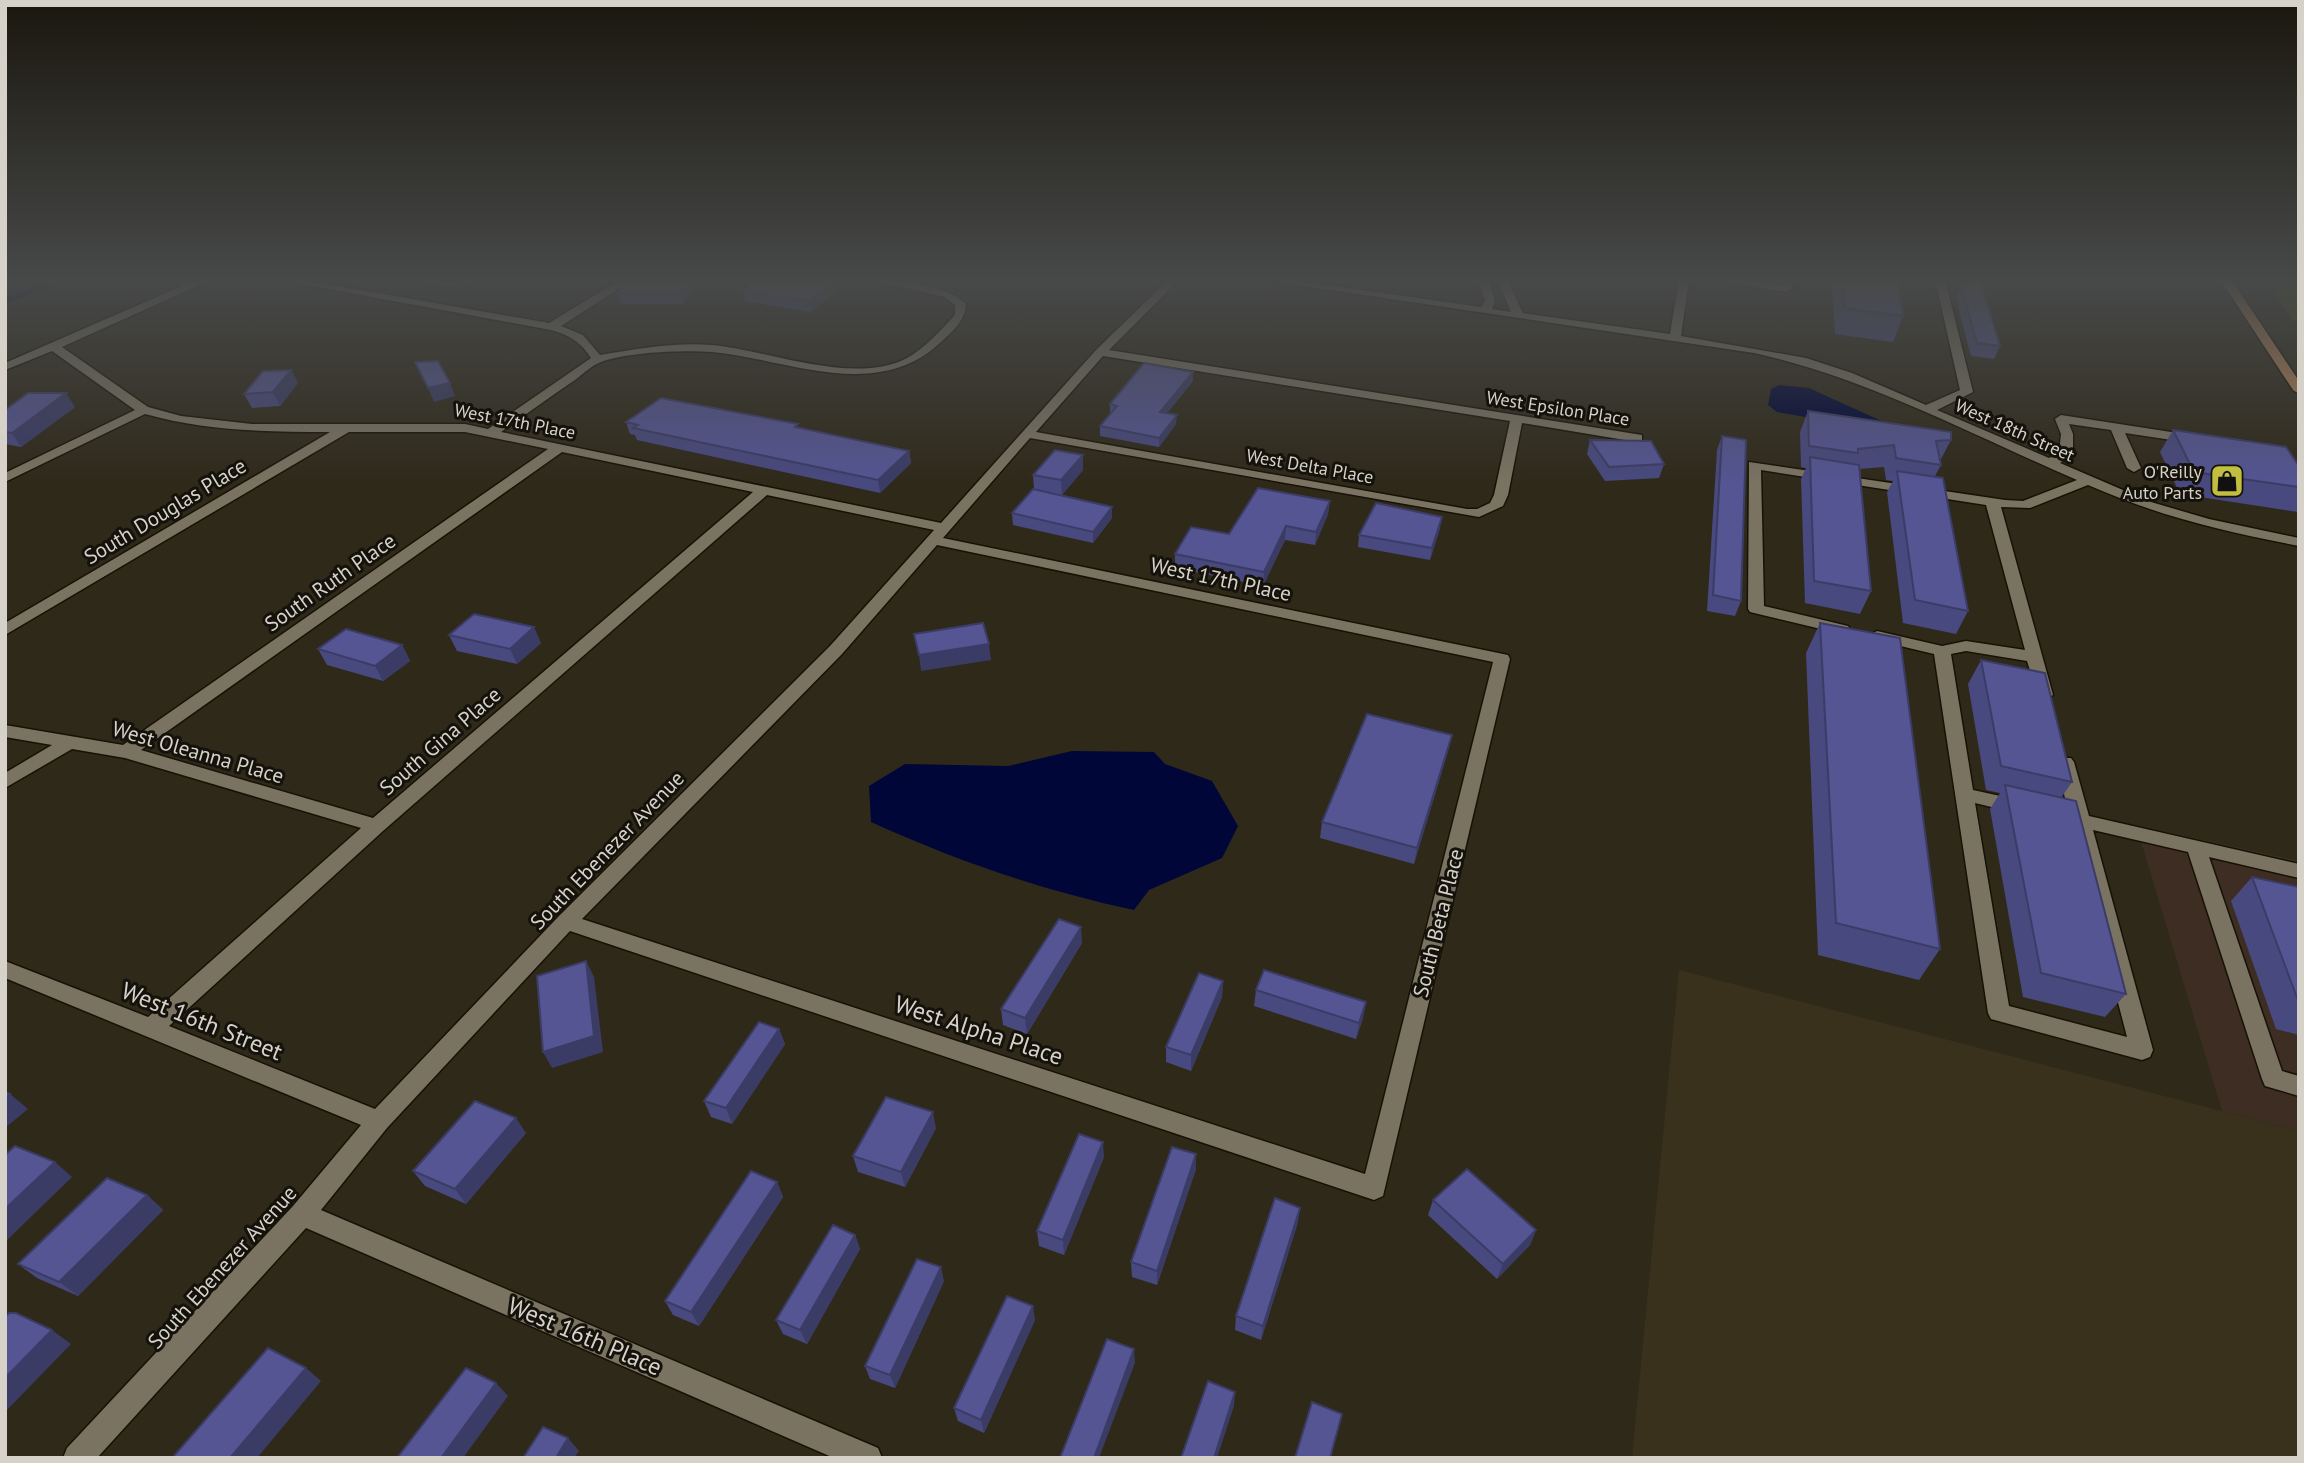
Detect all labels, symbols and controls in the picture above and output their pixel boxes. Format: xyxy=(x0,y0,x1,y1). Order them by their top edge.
street label: West Epsilon Place xyxy=(1485,385,1631,431)
street label: West 18th Street xyxy=(1952,393,2078,467)
street label: West 17th Place xyxy=(453,398,577,444)
street label: West Delta Place xyxy=(1245,443,1375,489)
street label: South Douglas Place xyxy=(79,452,251,570)
place label: O'Reilly Auto Parts xyxy=(2123,460,2203,504)
shop icon: O'Reilly Auto Parts xyxy=(2208,462,2246,500)
street label: South Ruth Place xyxy=(259,527,401,637)
street label: West 17th Place xyxy=(1148,551,1294,607)
street label: South Gina Place xyxy=(374,681,506,801)
street label: West Oleanna Place xyxy=(109,715,287,789)
street label: South Ebenezer Avenue xyxy=(524,765,690,935)
street label: South Beta Place xyxy=(1407,846,1469,1000)
street label: West 16th Street xyxy=(117,975,287,1067)
street label: West Alpha Place xyxy=(891,988,1067,1072)
street label: South Ebenezer Avenue xyxy=(142,1180,302,1354)
street label: West 16th Place xyxy=(503,1290,667,1382)

